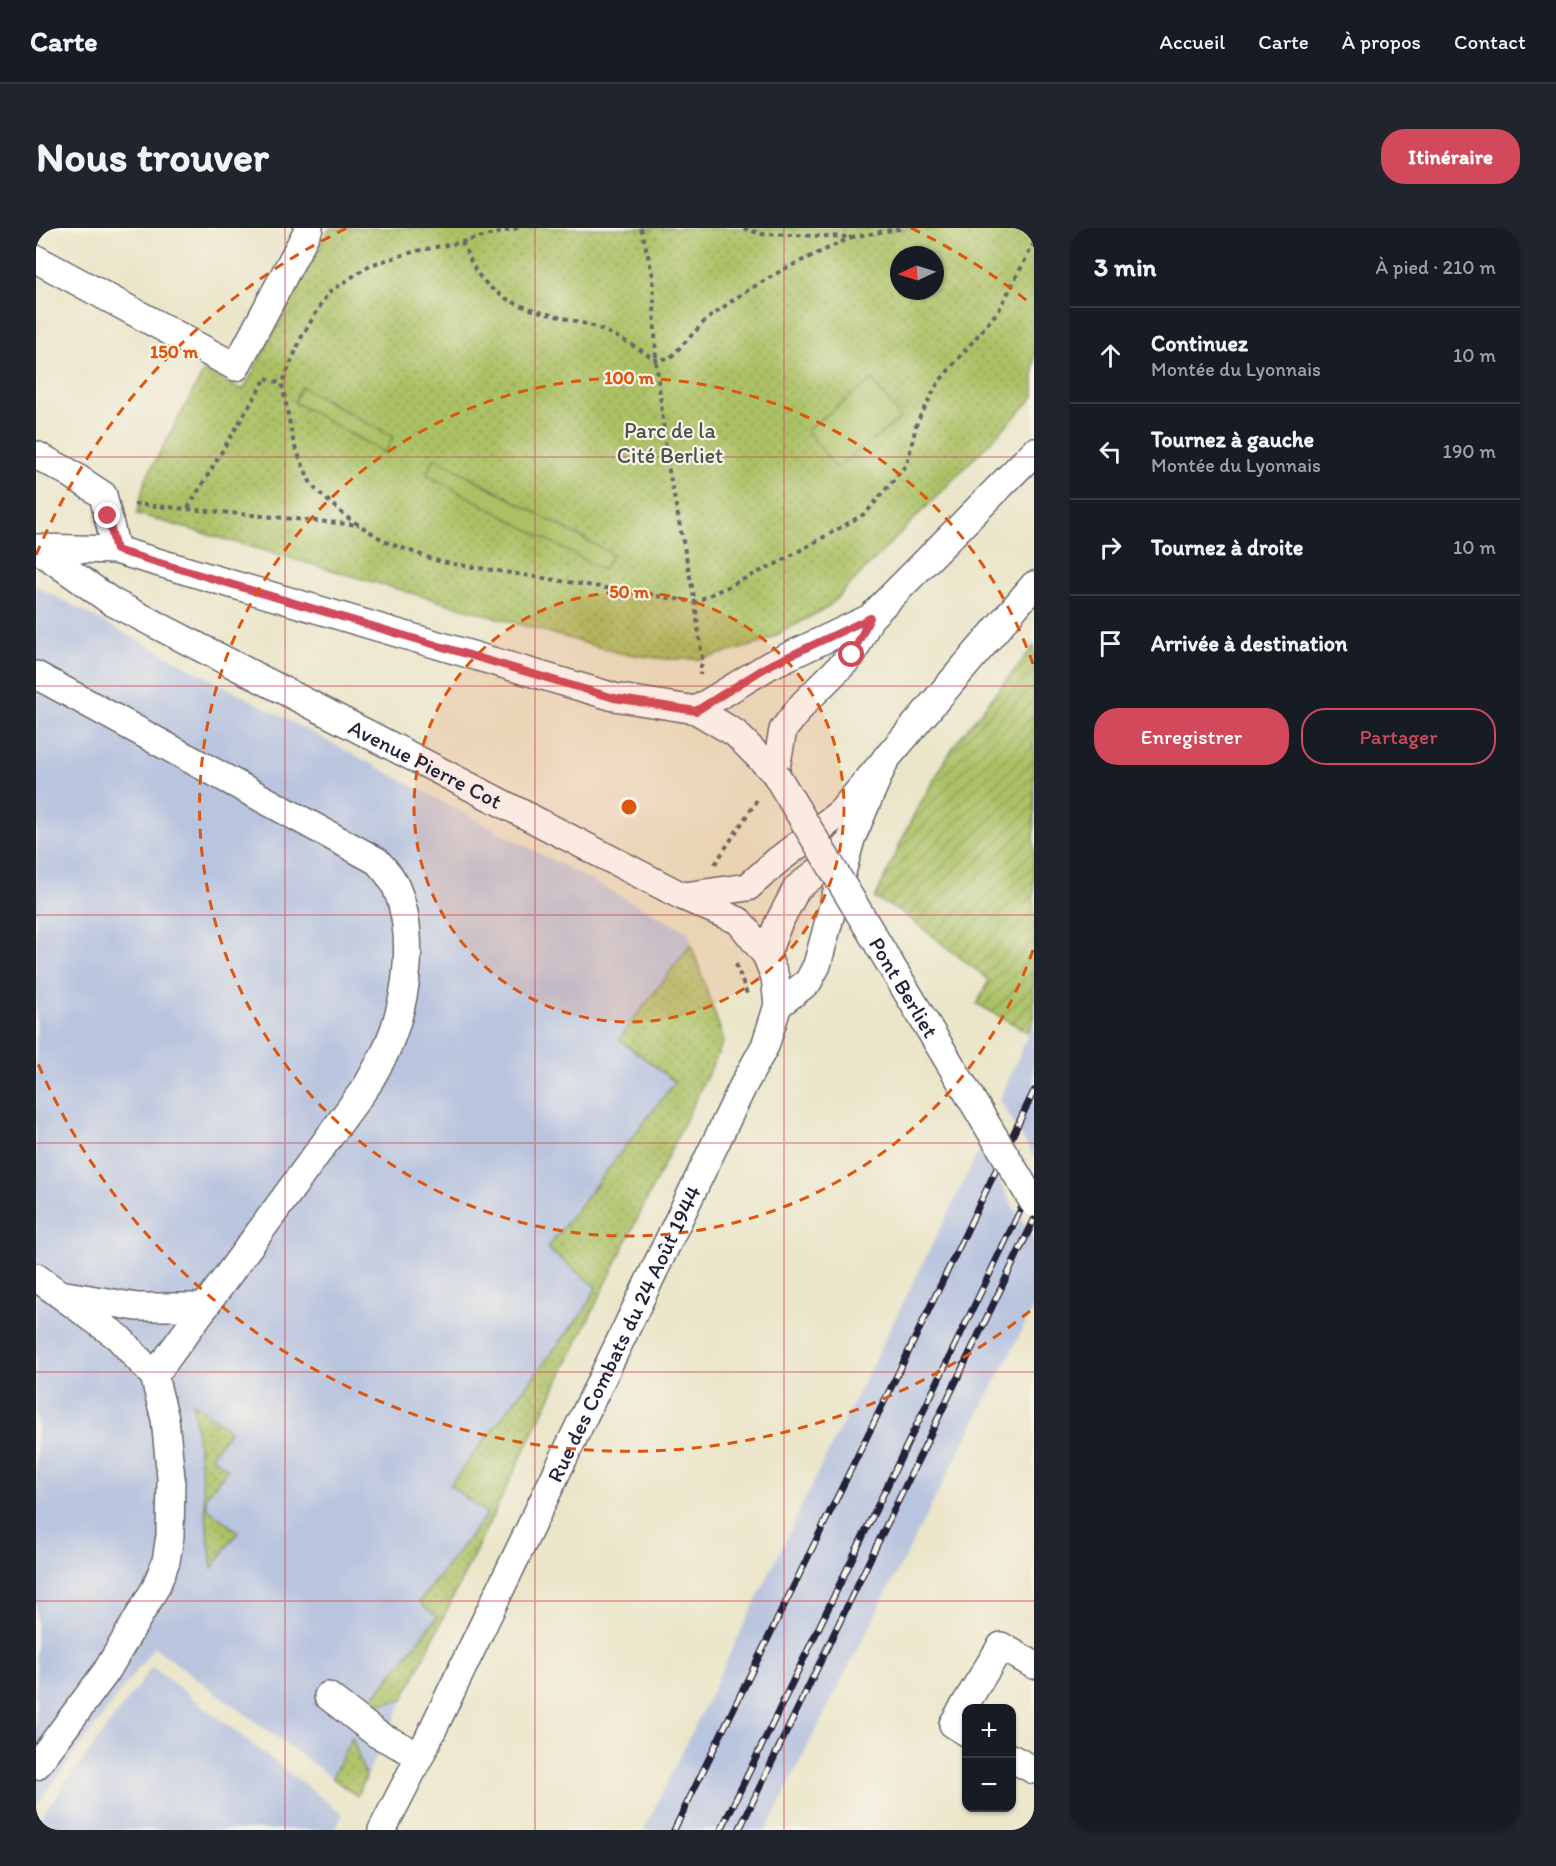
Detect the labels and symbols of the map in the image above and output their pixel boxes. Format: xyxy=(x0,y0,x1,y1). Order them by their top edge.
north arrow xyxy=(890,246,944,300)
text: 150 m xyxy=(150,341,199,363)
text: 100 m xyxy=(604,367,655,389)
park label: Parc de la Cité Berliet xyxy=(617,417,723,469)
route end xyxy=(94,502,120,528)
text: 50 m xyxy=(609,581,650,603)
route start xyxy=(838,641,864,667)
street label: Avenue Pierre Cot xyxy=(344,713,507,814)
centre of rings xyxy=(619,797,639,817)
street label: Pont Berliet xyxy=(863,932,945,1042)
street label: Rue des Combats du 24 Août 1944 xyxy=(541,1181,707,1486)

